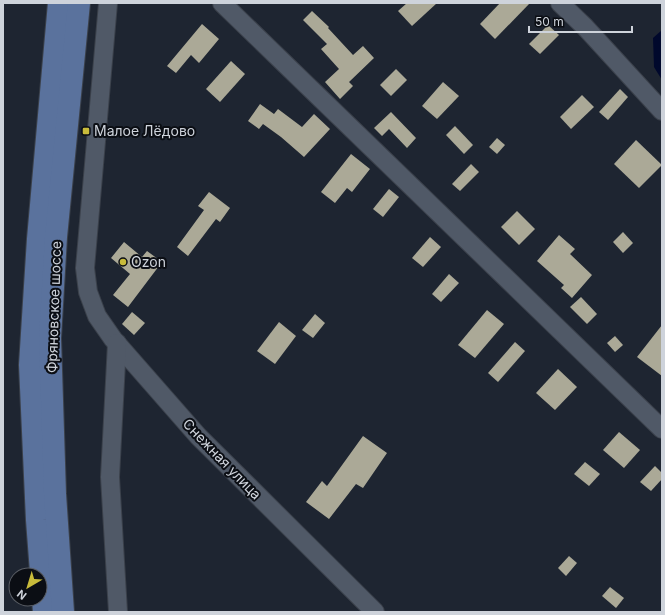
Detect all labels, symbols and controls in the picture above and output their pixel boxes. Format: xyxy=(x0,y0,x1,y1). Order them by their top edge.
scale bar xyxy=(529,8,632,34)
text: 50 m xyxy=(535,14,564,29)
place label: Малое Лёдово xyxy=(94,122,195,139)
marker: Малое Лёдово xyxy=(81,126,91,136)
street label: Фряновское шоссе xyxy=(43,241,64,373)
place label: Ozon xyxy=(131,253,166,270)
marker: Ozon xyxy=(118,257,128,267)
street label: Снежная улица xyxy=(180,415,265,502)
north arrow xyxy=(8,567,48,607)
text: N xyxy=(14,587,29,603)

